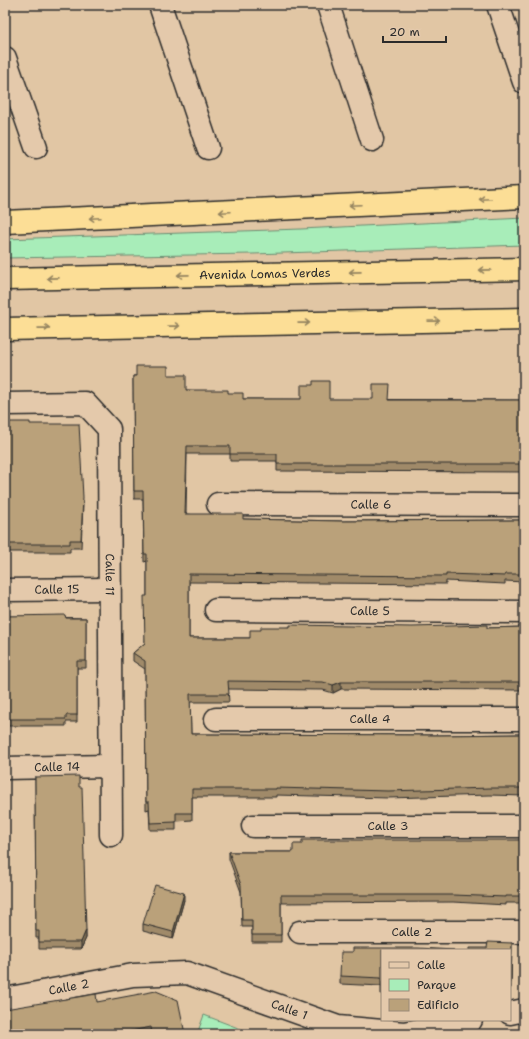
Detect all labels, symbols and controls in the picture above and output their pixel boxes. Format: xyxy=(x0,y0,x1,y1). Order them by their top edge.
scale bar xyxy=(383,18,446,44)
text: 20 m xyxy=(389,24,420,40)
one-way arrow xyxy=(479,196,492,203)
one-way arrow xyxy=(349,202,362,209)
one-way arrow xyxy=(219,208,232,215)
one-way arrow xyxy=(89,214,102,222)
street label: Avenida Lomas Verdes xyxy=(199,265,331,283)
one-way arrow xyxy=(479,266,492,274)
one-way arrow xyxy=(349,268,362,276)
one-way arrow xyxy=(177,272,190,279)
one-way arrow xyxy=(47,274,60,282)
one-way arrow xyxy=(427,317,440,325)
one-way arrow xyxy=(297,320,310,327)
one-way arrow xyxy=(167,322,180,330)
one-way arrow xyxy=(37,324,50,332)
street label: Calle 6 xyxy=(350,496,392,513)
street label: Calle 11 xyxy=(102,553,118,596)
street label: Calle 15 xyxy=(35,581,79,598)
street label: Calle 5 xyxy=(350,603,390,619)
street label: Calle 4 xyxy=(349,711,391,727)
street label: Calle 14 xyxy=(34,759,80,775)
street label: Calle 3 xyxy=(367,818,409,834)
street label: Calle 2 xyxy=(391,924,433,940)
legend xyxy=(381,949,511,1021)
text: Calle xyxy=(417,957,446,973)
street label: Calle 2 xyxy=(47,975,91,999)
text: Parque xyxy=(417,977,456,993)
street label: Calle 1 xyxy=(269,996,310,1023)
text: Edificio xyxy=(417,997,459,1013)

